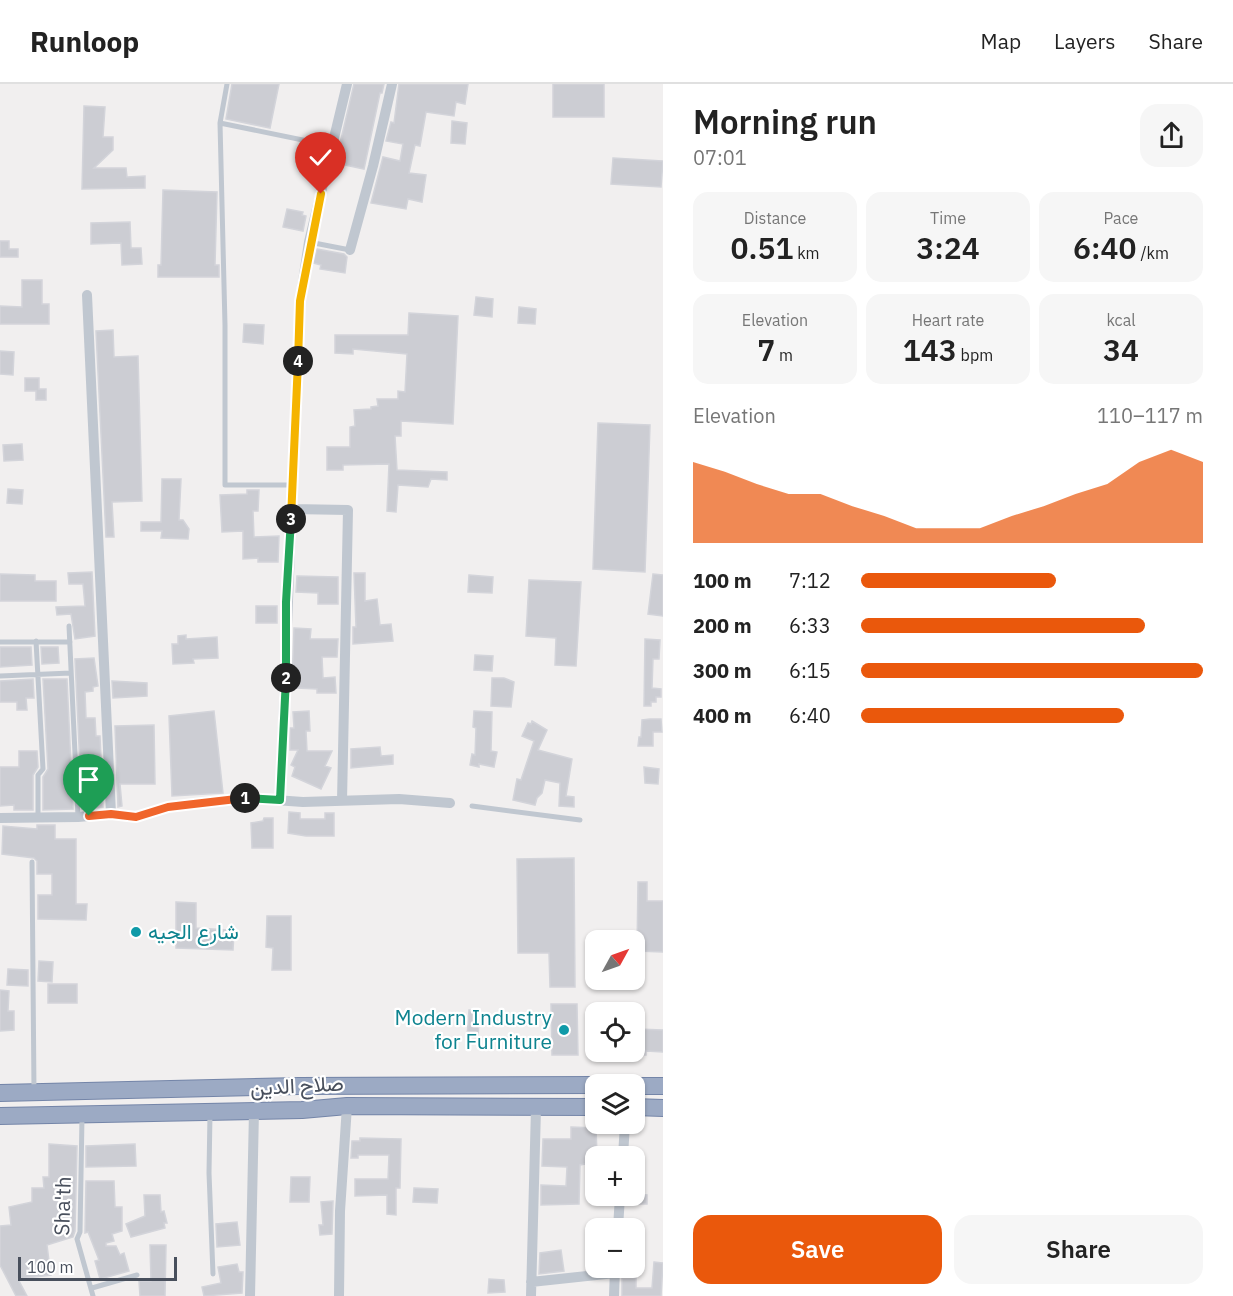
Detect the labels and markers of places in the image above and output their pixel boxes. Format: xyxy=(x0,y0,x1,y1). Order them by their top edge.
pin xyxy=(295,132,346,194)
pin: 4 xyxy=(283,346,313,376)
pin: 3 xyxy=(276,504,306,534)
pin: 2 xyxy=(271,663,301,693)
pin xyxy=(63,754,114,816)
pin: 1 xyxy=(230,783,260,813)
place label: شارع الجيه xyxy=(148,917,239,946)
marker: شارع الجيه xyxy=(129,925,143,939)
place label: Modern Industry for Furniture xyxy=(395,1003,553,1055)
marker: Modern Industry for Furniture xyxy=(557,1023,571,1037)

